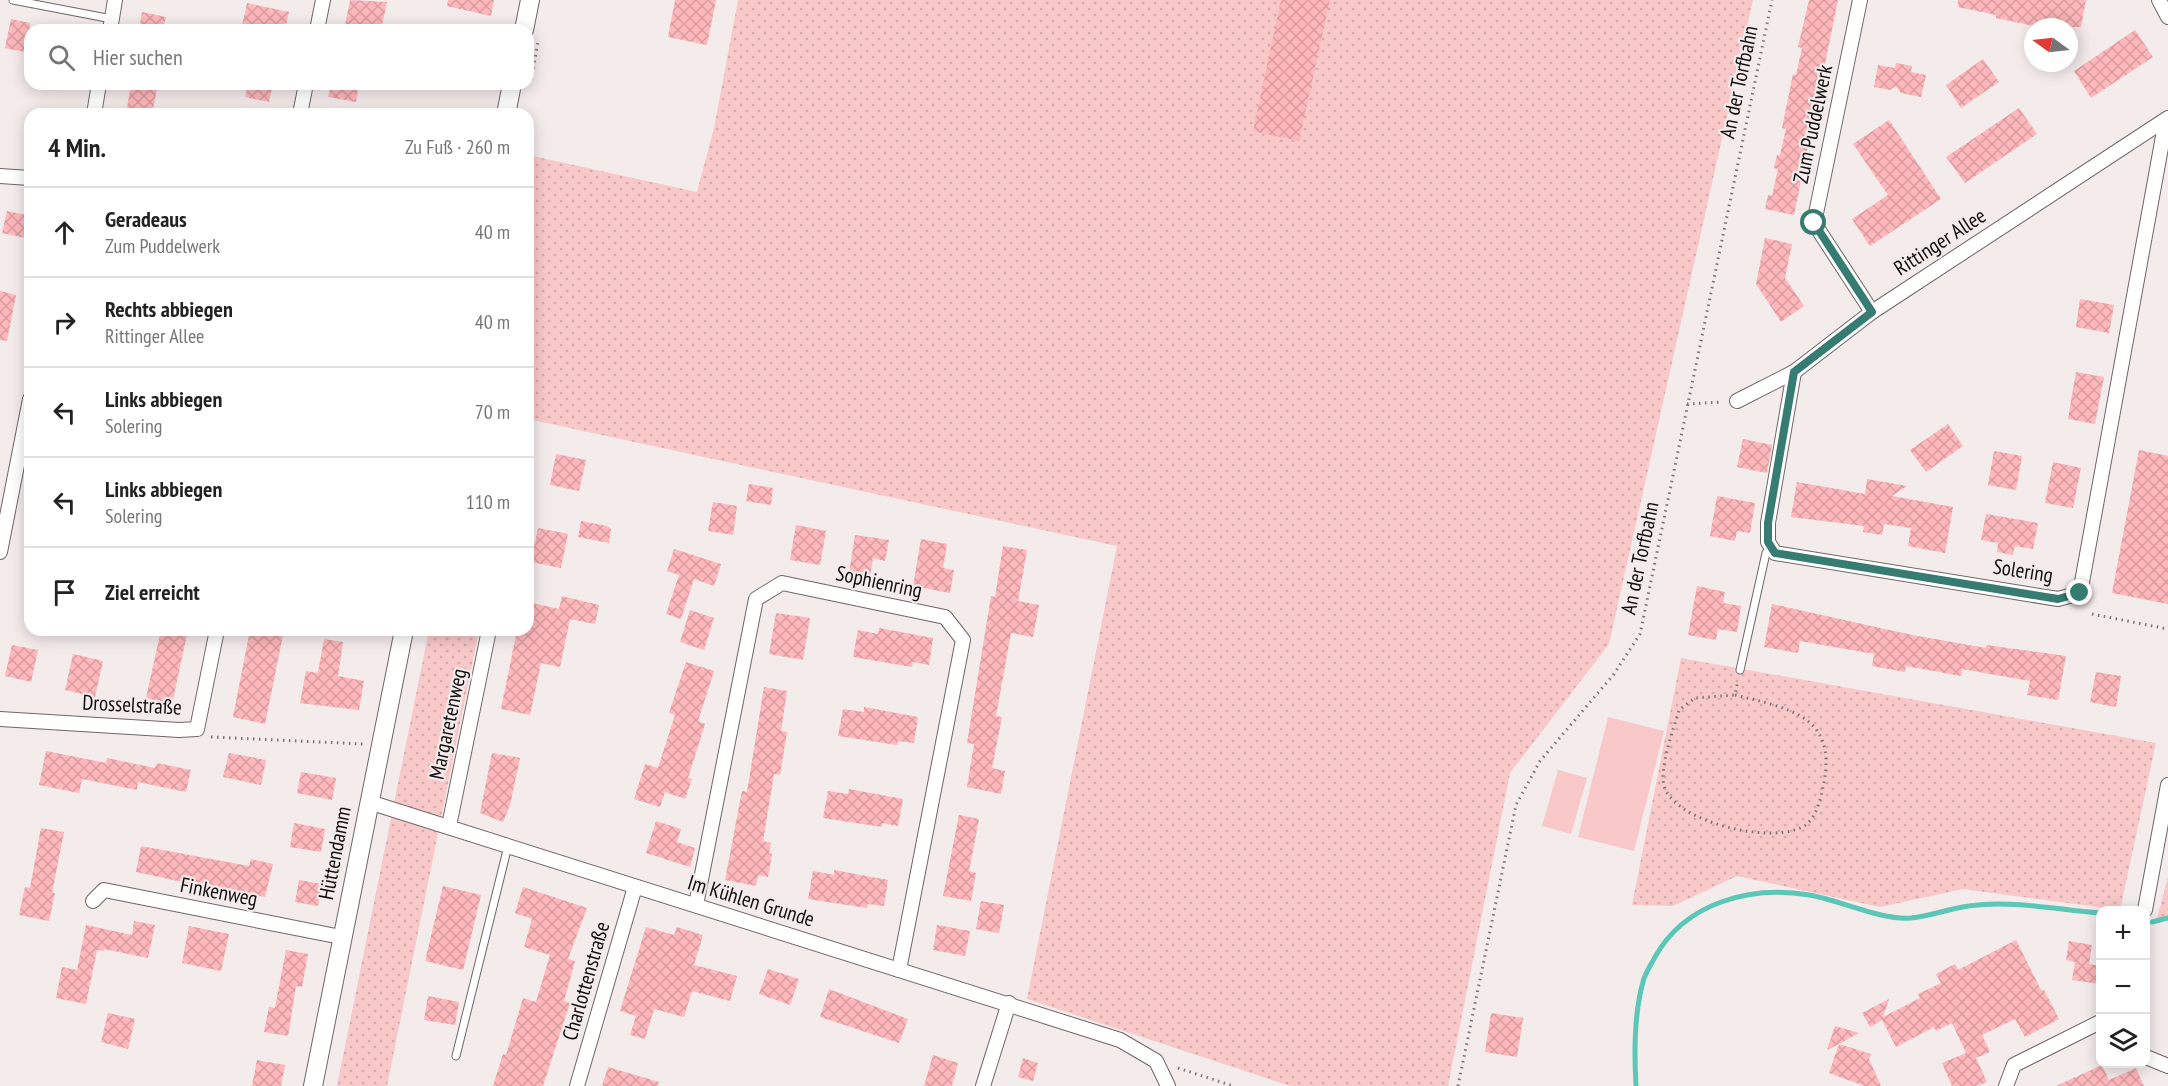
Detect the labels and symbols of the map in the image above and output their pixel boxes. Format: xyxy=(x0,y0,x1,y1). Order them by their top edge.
north arrow xyxy=(2024,18,2078,72)
street label: An der Torfbahn xyxy=(1713,23,1764,141)
street label: Zum Puddelwerk xyxy=(1787,62,1838,186)
street label: Rittinger Allee xyxy=(1889,202,1991,281)
route start xyxy=(1800,209,1826,235)
street label: An der Torfbahn xyxy=(1614,499,1665,617)
street label: Solering xyxy=(1991,552,2055,589)
street label: Sophienring xyxy=(834,559,925,604)
route end xyxy=(2066,579,2092,605)
street label: Margaretenweg xyxy=(423,666,472,782)
street label: Drosselstraße xyxy=(82,688,182,721)
street label: Hüttendamm xyxy=(312,804,357,902)
street label: Im Kühlen Grunde xyxy=(684,868,818,933)
street label: Finkenweg xyxy=(178,871,260,912)
street label: Charlottenstraße xyxy=(556,918,615,1043)

